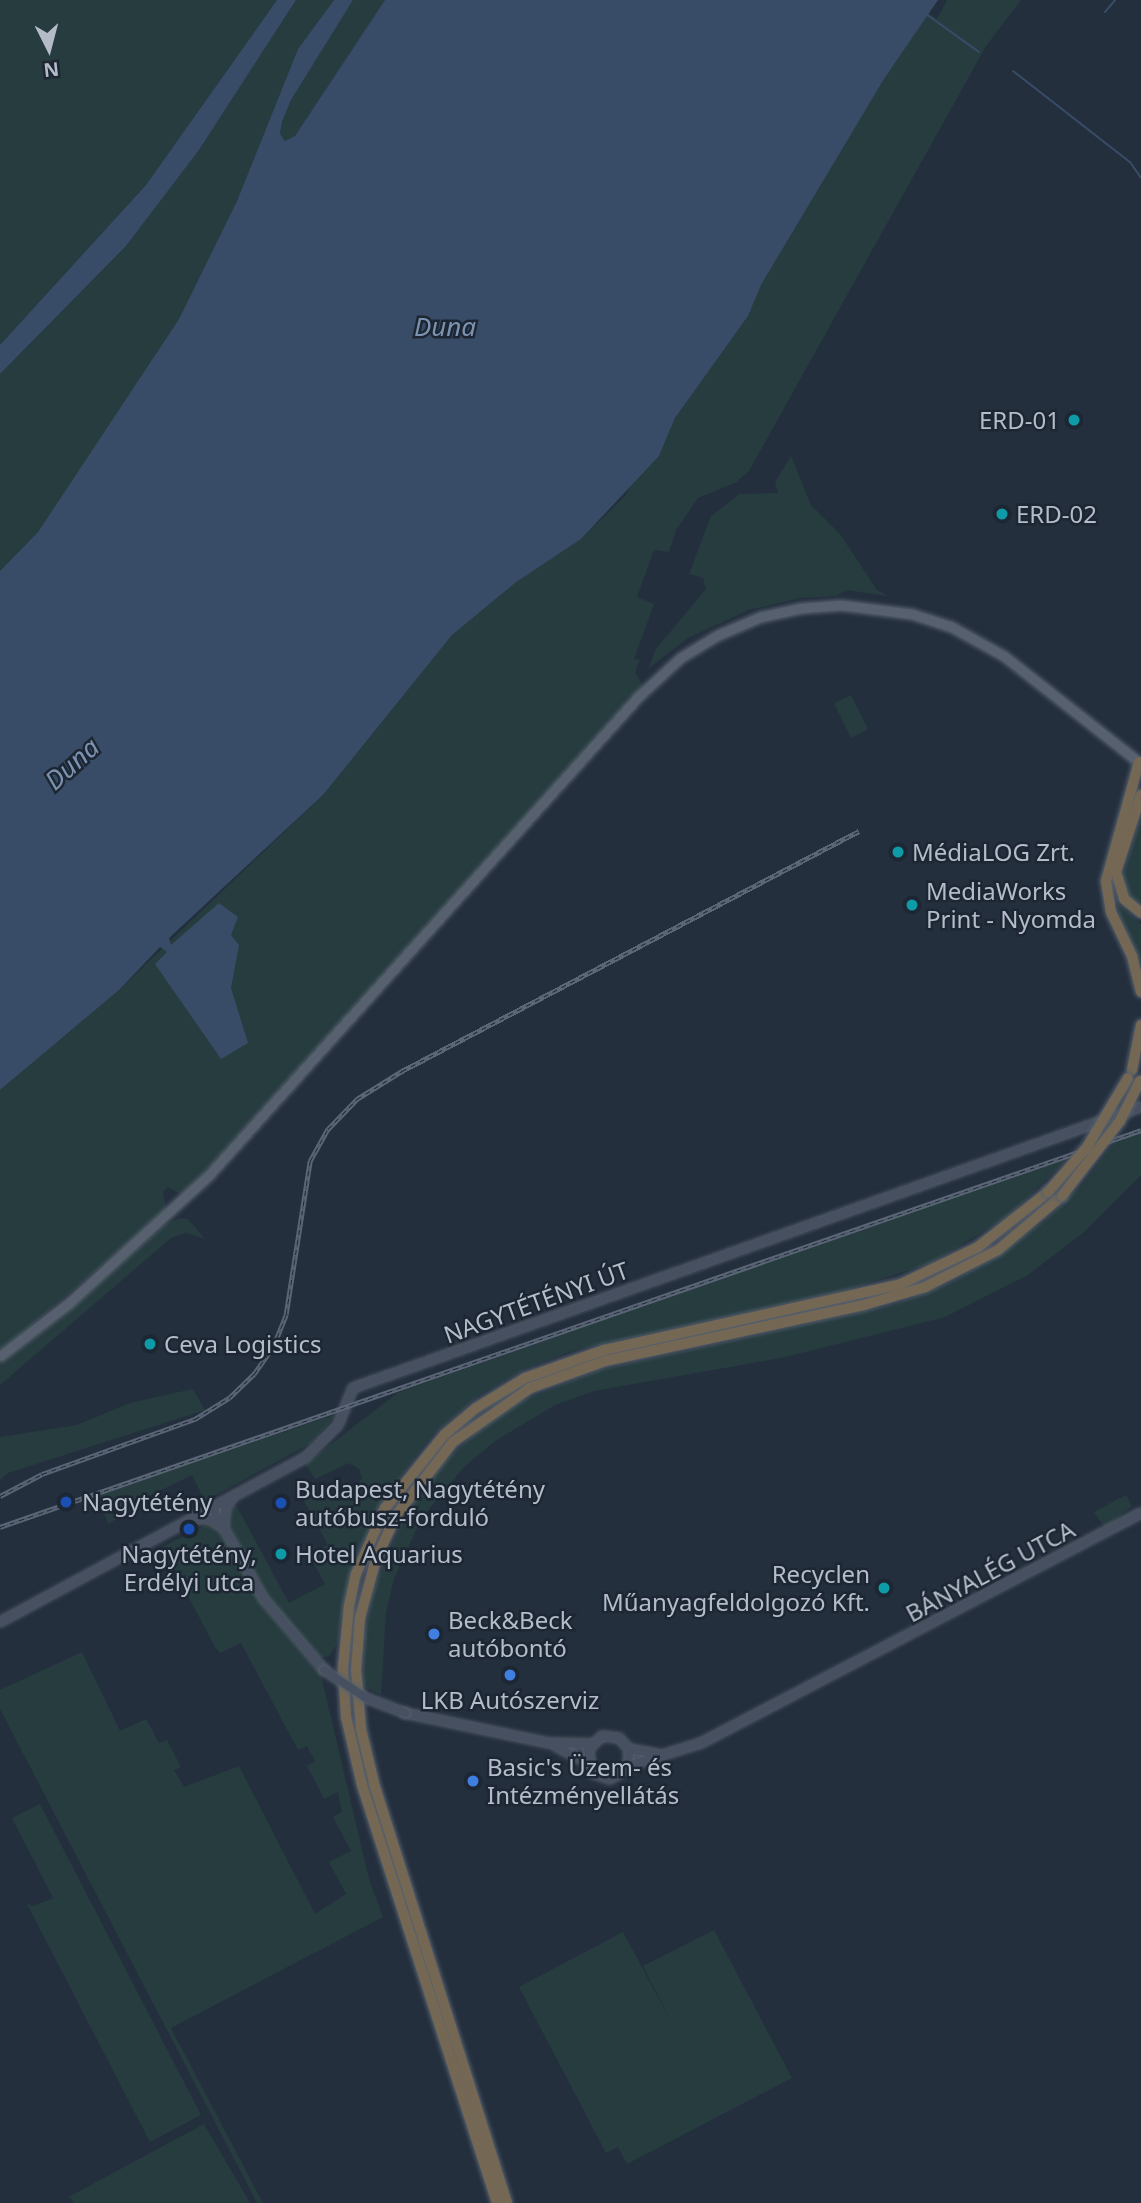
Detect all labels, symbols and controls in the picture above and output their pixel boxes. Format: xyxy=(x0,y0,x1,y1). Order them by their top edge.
north arrow xyxy=(14,14,84,84)
text: N xyxy=(42,56,60,84)
water label: Duna xyxy=(414,311,476,343)
place label: ERD-01 xyxy=(979,406,1060,434)
marker: ERD-01 xyxy=(1066,412,1082,428)
place label: ERD-02 xyxy=(1016,500,1097,528)
marker: ERD-02 xyxy=(994,506,1010,522)
water label: Duna xyxy=(38,732,106,796)
place label: MédiaLOG Zrt. xyxy=(912,838,1075,866)
marker: MédiaLOG Zrt. xyxy=(890,844,906,860)
place label: MediaWorks Print - Nyomda xyxy=(926,877,1096,933)
marker: MediaWorks Print - Nyomda xyxy=(904,897,920,913)
street label: NAGYTÉTÉNYI ÚT xyxy=(440,1255,632,1349)
place label: Ceva Logistics xyxy=(164,1330,322,1358)
marker: Ceva Logistics xyxy=(142,1336,158,1352)
place label: Budapest, Nagytétény autóbusz-forduló xyxy=(295,1475,545,1531)
place label: Nagytétény xyxy=(82,1488,212,1516)
marker: Nagytétény xyxy=(56,1492,76,1512)
marker: Budapest, Nagytétény autóbusz-forduló xyxy=(273,1495,289,1511)
street label: BÁNYALÉG UTCA xyxy=(901,1514,1079,1628)
marker: Nagytétény, Erdélyi utca xyxy=(181,1521,197,1537)
place label: Nagytétény, Erdélyi utca xyxy=(121,1540,257,1596)
place label: Hotel Aquarius xyxy=(295,1540,463,1568)
marker: Hotel Aquarius xyxy=(273,1546,289,1562)
place label: Recyclen Műanyagfeldolgozó Kft. xyxy=(602,1560,870,1616)
marker: Recyclen Műanyagfeldolgozó Kft. xyxy=(876,1580,892,1596)
place label: Beck&Beck autóbontó xyxy=(448,1606,573,1662)
marker: Beck&Beck autóbontó xyxy=(426,1626,442,1642)
marker: LKB Autószerviz xyxy=(502,1667,518,1683)
place label: LKB Autószerviz xyxy=(421,1686,599,1714)
place label: Basic's Üzem- és Intézményellátás xyxy=(487,1753,679,1809)
marker: Basic's Üzem- és Intézményellátás xyxy=(465,1773,481,1789)

